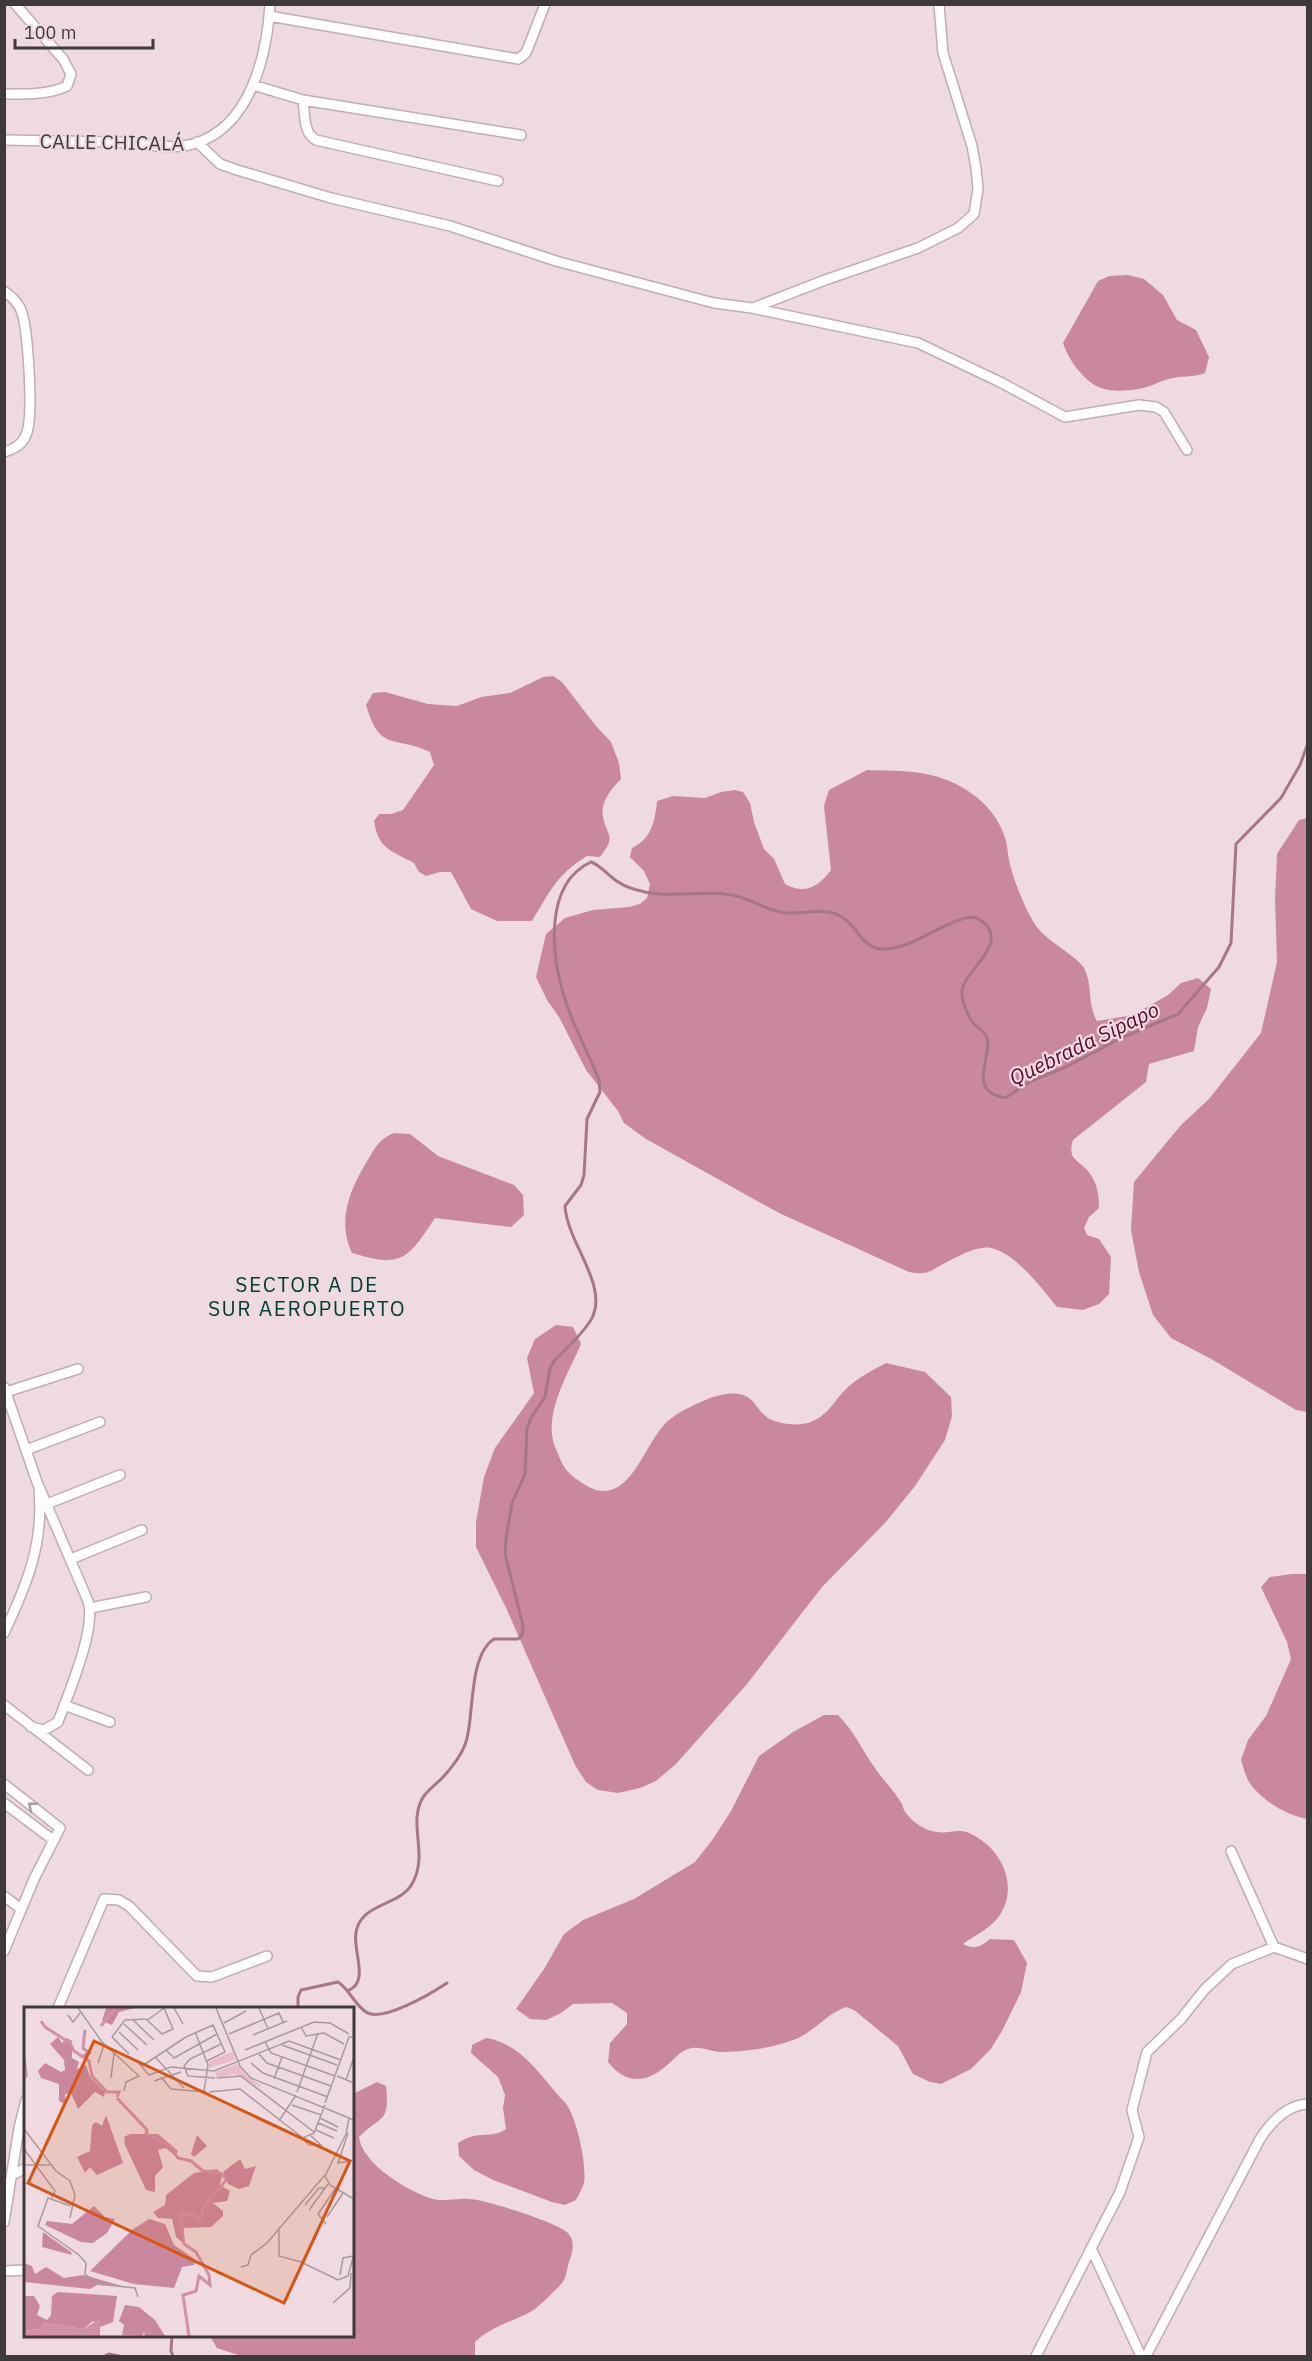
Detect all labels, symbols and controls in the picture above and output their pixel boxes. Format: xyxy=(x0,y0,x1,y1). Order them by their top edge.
scale bar xyxy=(15,12,153,50)
text: 100 m xyxy=(24,21,76,44)
street label: CALLE CHICALÁ xyxy=(39,127,185,157)
water label: Quebrada Sipapo xyxy=(1004,995,1164,1091)
district label: SECTOR A DE SUR AEROPUERTO xyxy=(208,1270,406,1322)
one-way arrow xyxy=(28,1802,39,1813)
inset map xyxy=(24,2007,354,2337)

